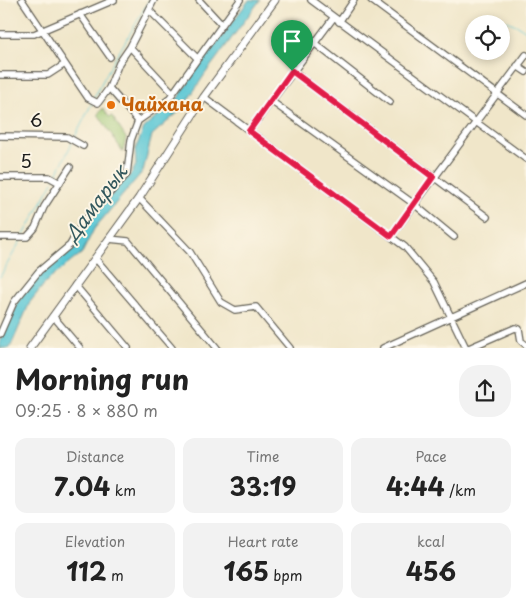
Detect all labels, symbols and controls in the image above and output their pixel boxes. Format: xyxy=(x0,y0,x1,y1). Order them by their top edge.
map controls xyxy=(465,15,510,60)
button: locate xyxy=(465,15,510,60)
pin xyxy=(271,20,313,71)
icon: arrive xyxy=(278,27,306,55)
place label: Чайхана xyxy=(121,90,204,117)
marker: Чайхана xyxy=(105,99,117,111)
street label: 6 xyxy=(30,106,42,133)
street label: 5 xyxy=(20,147,32,174)
water label: Дамарык xyxy=(56,157,134,248)
text: Morning run xyxy=(15,357,189,400)
button: share xyxy=(459,365,511,417)
text: 09:25 · 8 × 880 m xyxy=(15,398,158,422)
text: Distance xyxy=(66,446,124,467)
text: Time xyxy=(246,446,280,467)
text: Pace xyxy=(415,446,447,467)
text: 7.04 xyxy=(54,467,110,505)
text: 33:19 xyxy=(230,467,296,505)
text: 4:44 xyxy=(386,467,445,505)
text: km xyxy=(110,480,136,501)
text: /km xyxy=(445,480,476,501)
text: Elevation xyxy=(65,531,125,552)
text: Heart rate xyxy=(228,531,298,552)
text: kcal xyxy=(417,531,445,552)
text: 112 xyxy=(66,552,106,590)
text: 165 xyxy=(224,552,269,590)
text: 456 xyxy=(406,552,456,590)
text: m xyxy=(106,565,124,586)
text: bpm xyxy=(269,565,302,586)

